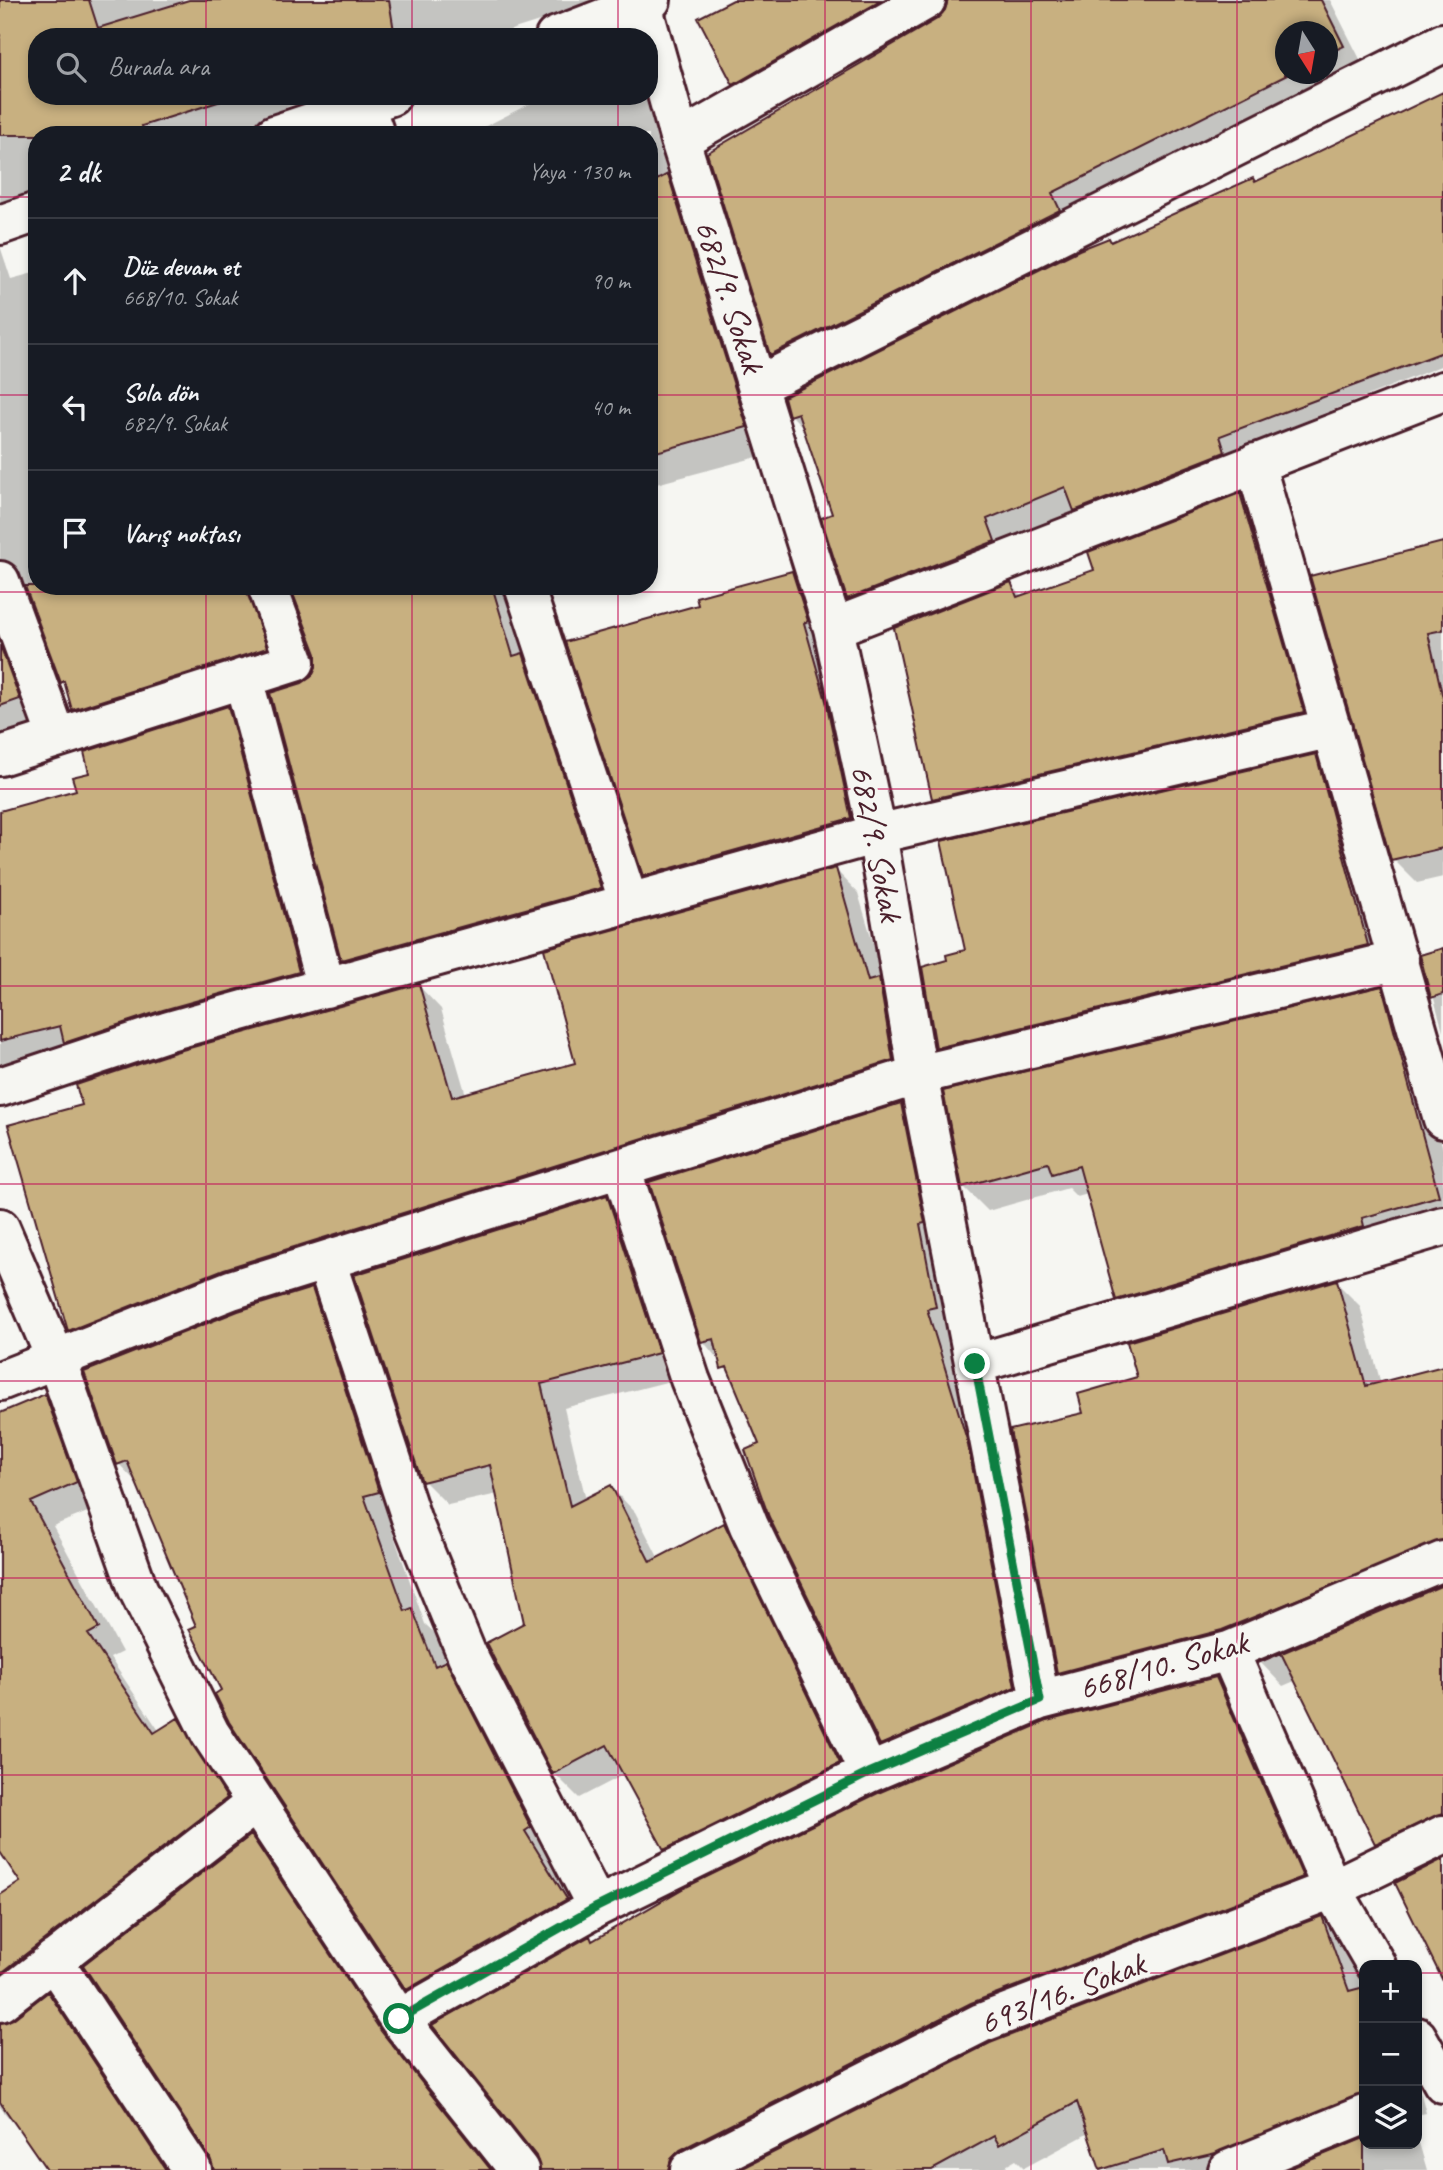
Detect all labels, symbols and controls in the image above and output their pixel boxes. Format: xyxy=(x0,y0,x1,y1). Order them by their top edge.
north arrow xyxy=(1275,21,1338,84)
search box xyxy=(28,28,658,105)
icon: search xyxy=(52,48,90,86)
text: Burada ara xyxy=(108,50,209,83)
text: 2 dk xyxy=(56,153,100,191)
text: Yaya · 130 m xyxy=(528,157,630,186)
street label: 682/9. Sokak xyxy=(684,214,777,380)
text: Düz devam et xyxy=(123,250,239,283)
icon: ahead xyxy=(56,262,94,300)
text: 90 m xyxy=(591,267,630,296)
text: 668/10. Sokak xyxy=(123,283,238,312)
text: Sola dön xyxy=(123,376,198,409)
icon: left xyxy=(56,388,94,426)
text: 40 m xyxy=(591,393,630,422)
text: 682/9. Sokak xyxy=(123,409,227,438)
icon: arrive xyxy=(56,514,94,552)
text: Varış noktası xyxy=(123,517,240,550)
street label: 682/9. Sokak xyxy=(840,761,915,927)
route end xyxy=(959,1348,990,1379)
street label: 668/10. Sokak xyxy=(1073,1619,1255,1711)
street label: 693/16. Sokak xyxy=(973,1940,1153,2045)
map controls xyxy=(1359,1960,1422,2149)
button: + xyxy=(1359,1960,1422,2023)
route start xyxy=(383,2003,414,2034)
button: − xyxy=(1359,2023,1422,2086)
button: layers xyxy=(1359,2086,1422,2149)

